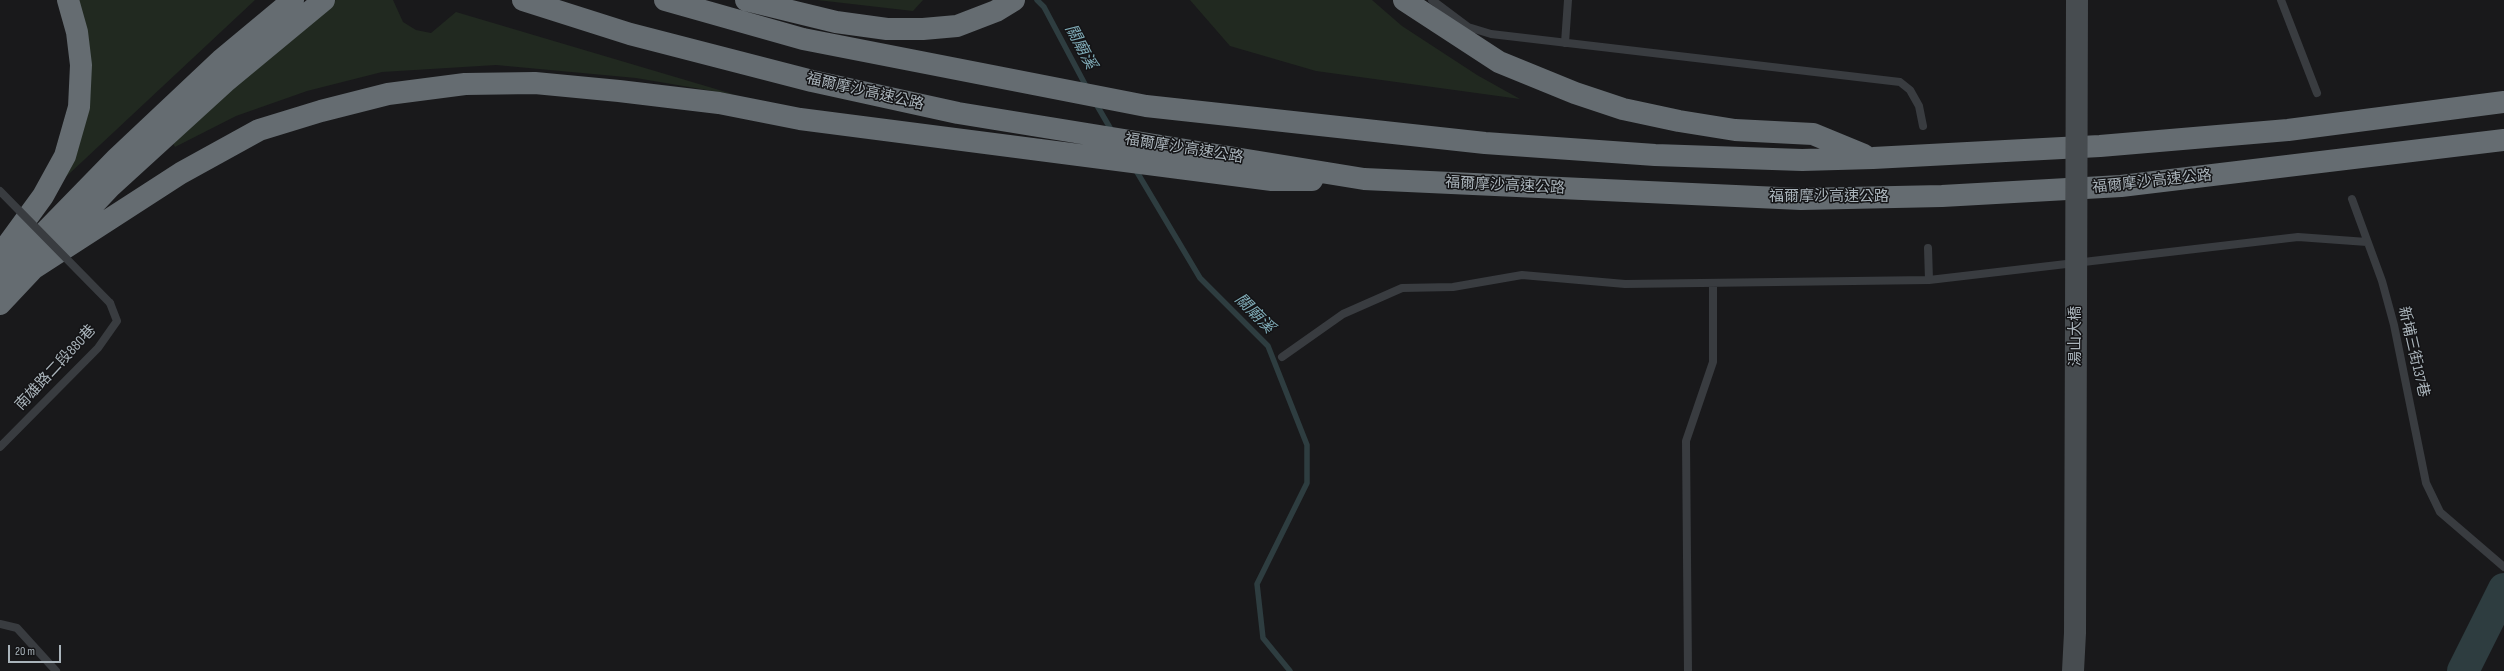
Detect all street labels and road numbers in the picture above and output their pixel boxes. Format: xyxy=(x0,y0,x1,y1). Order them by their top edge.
street label: 福爾摩沙高速公路 xyxy=(805,70,925,114)
street label: 福爾摩沙高速公路 xyxy=(1123,131,1245,167)
street label: 福爾摩沙高速公路 xyxy=(2091,167,2213,197)
street label: 福爾摩沙高速公路 xyxy=(1445,174,1565,198)
street label: 福爾摩沙高速公路 xyxy=(1769,188,1889,206)
street label: 新埔三街137巷 xyxy=(2394,305,2432,399)
street label: 湯山大橋 xyxy=(2067,306,2085,366)
street label: 南雄路二段880巷 xyxy=(12,322,100,414)

